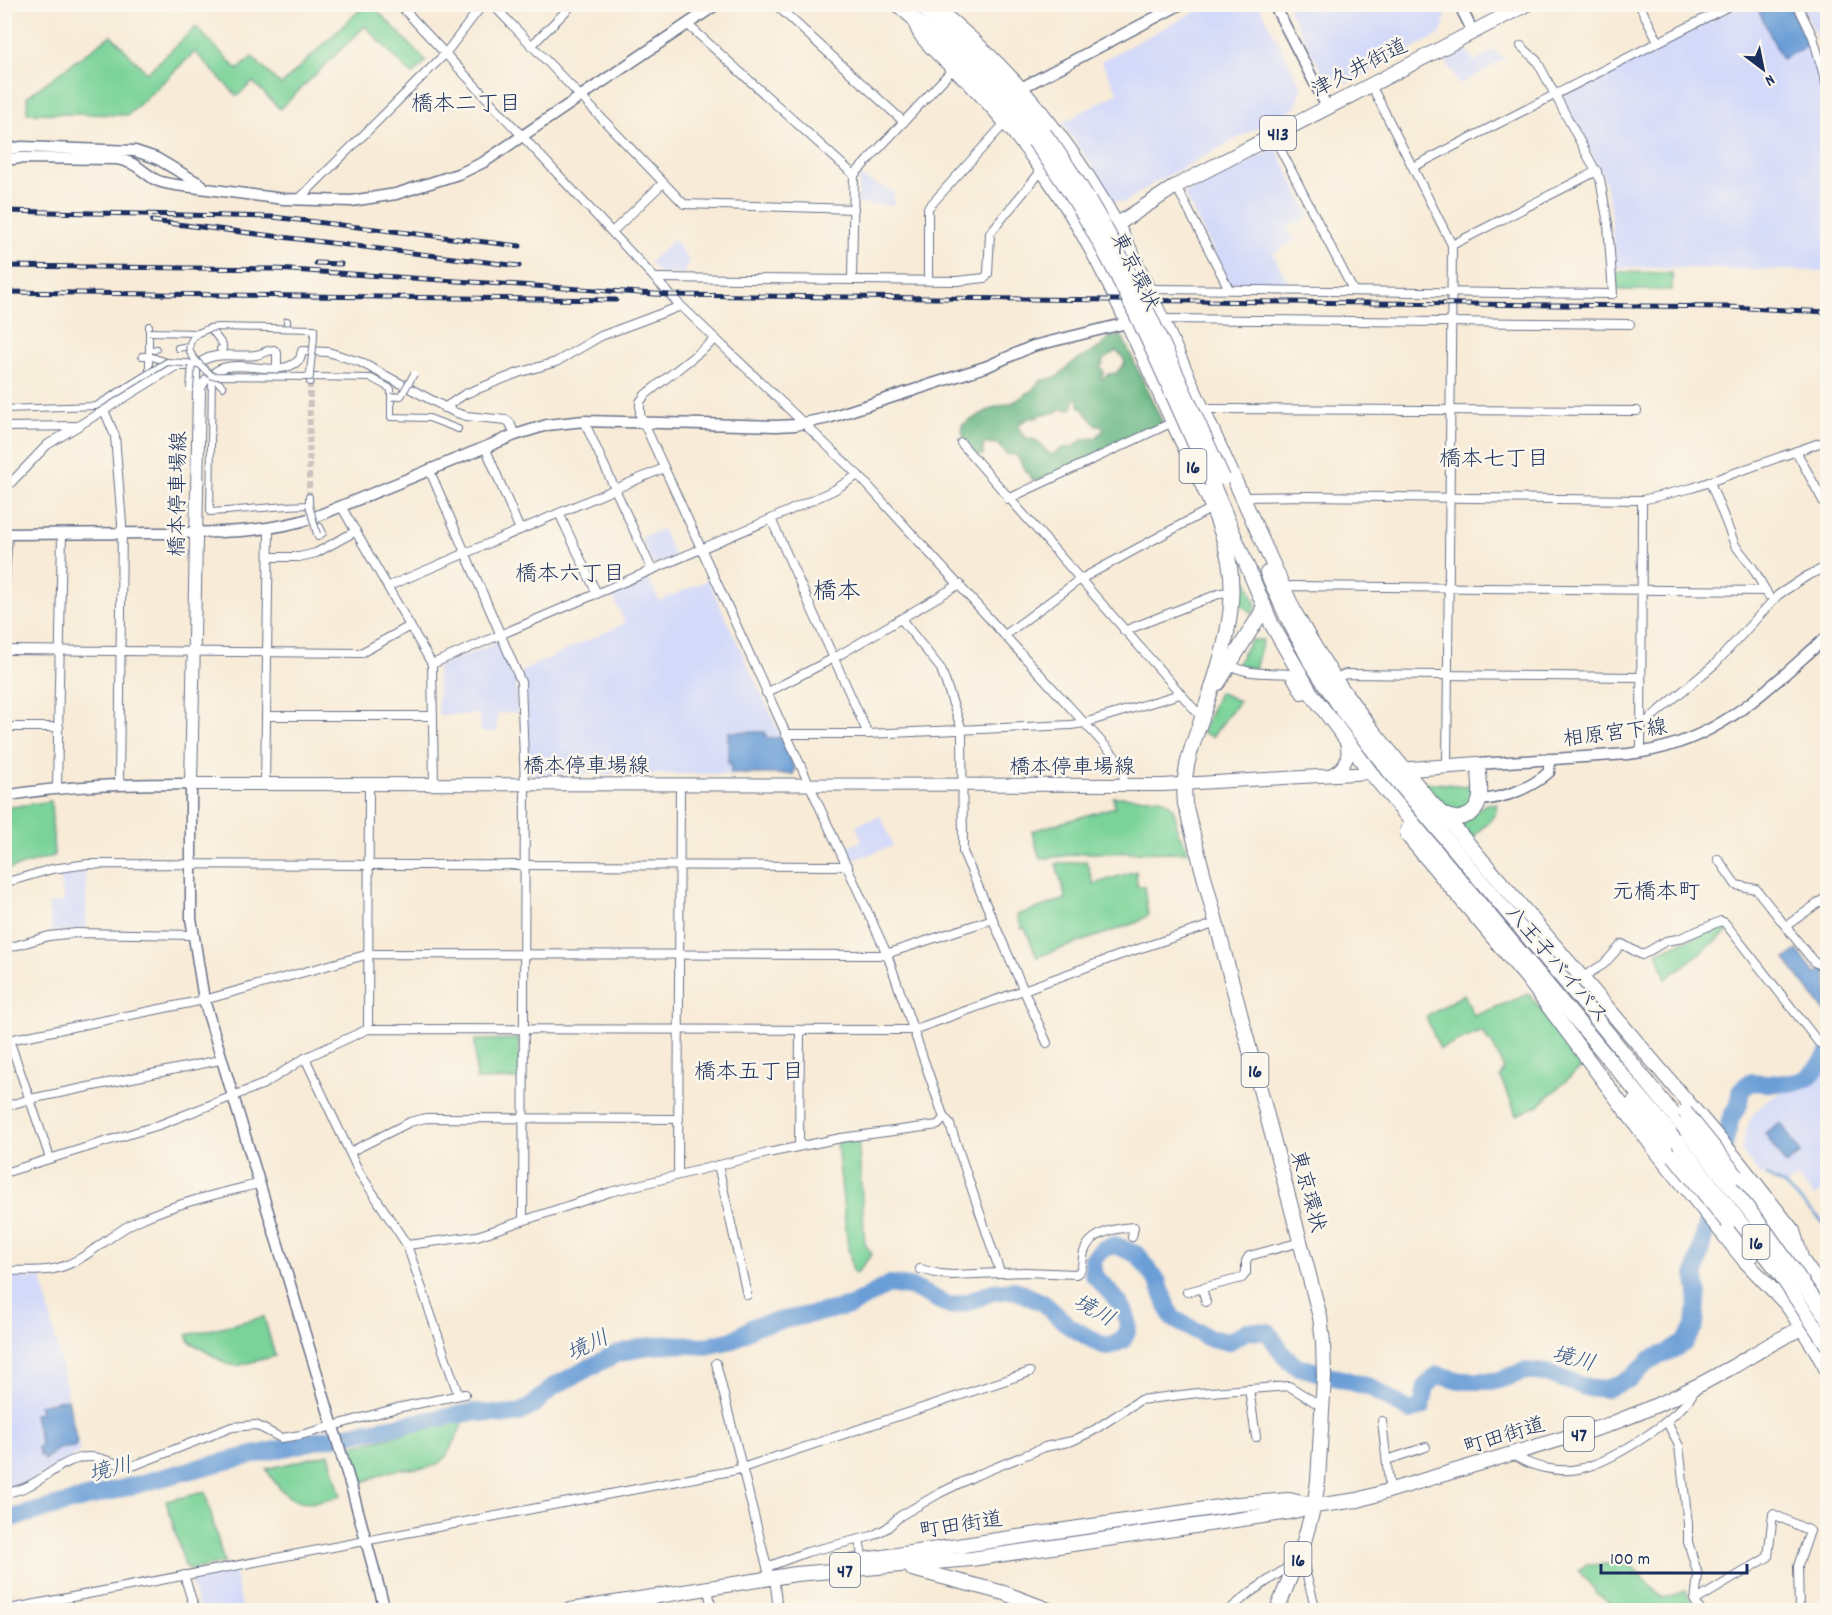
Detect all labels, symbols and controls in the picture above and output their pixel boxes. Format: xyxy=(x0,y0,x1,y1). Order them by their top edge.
street label: 津久井街道 xyxy=(1307,32,1414,107)
north arrow xyxy=(1733,39,1793,99)
text: N xyxy=(1760,68,1779,91)
district label: 橋本二丁目 xyxy=(411,90,521,121)
road number: 413 xyxy=(1260,116,1296,150)
street label: 東京環状 xyxy=(1101,228,1165,317)
street label: 橋本停車場線 xyxy=(164,431,196,557)
district label: 橋本七丁目 xyxy=(1439,445,1549,476)
road number: 16 xyxy=(1180,449,1206,483)
district label: 橋本六丁目 xyxy=(515,560,625,591)
district label: 橋本 xyxy=(813,576,861,610)
street label: 相原宮下線 xyxy=(1561,714,1669,756)
street label: 橋本停車場線 xyxy=(523,753,649,783)
street label: 橋本停車場線 xyxy=(1009,754,1135,784)
district label: 元橋本町 xyxy=(1612,878,1700,909)
street label: 八王子バイパス xyxy=(1497,900,1614,1032)
road number: 16 xyxy=(1242,1053,1268,1087)
district label: 橋本五丁目 xyxy=(694,1058,804,1089)
street label: 東京環状 xyxy=(1281,1147,1331,1236)
road number: 16 xyxy=(1742,1225,1770,1259)
water label: 境川 xyxy=(1067,1288,1120,1336)
water label: 境川 xyxy=(562,1324,615,1371)
water label: 境川 xyxy=(1548,1340,1598,1381)
street label: 町田街道 xyxy=(1460,1411,1549,1464)
road number: 47 xyxy=(1564,1417,1594,1451)
water label: 境川 xyxy=(86,1451,136,1492)
street label: 町田街道 xyxy=(918,1506,1005,1548)
scale bar xyxy=(1601,1537,1746,1575)
road number: 16 xyxy=(1284,1542,1312,1576)
text: 100 m xyxy=(1610,1548,1650,1573)
road number: 47 xyxy=(830,1553,860,1587)

